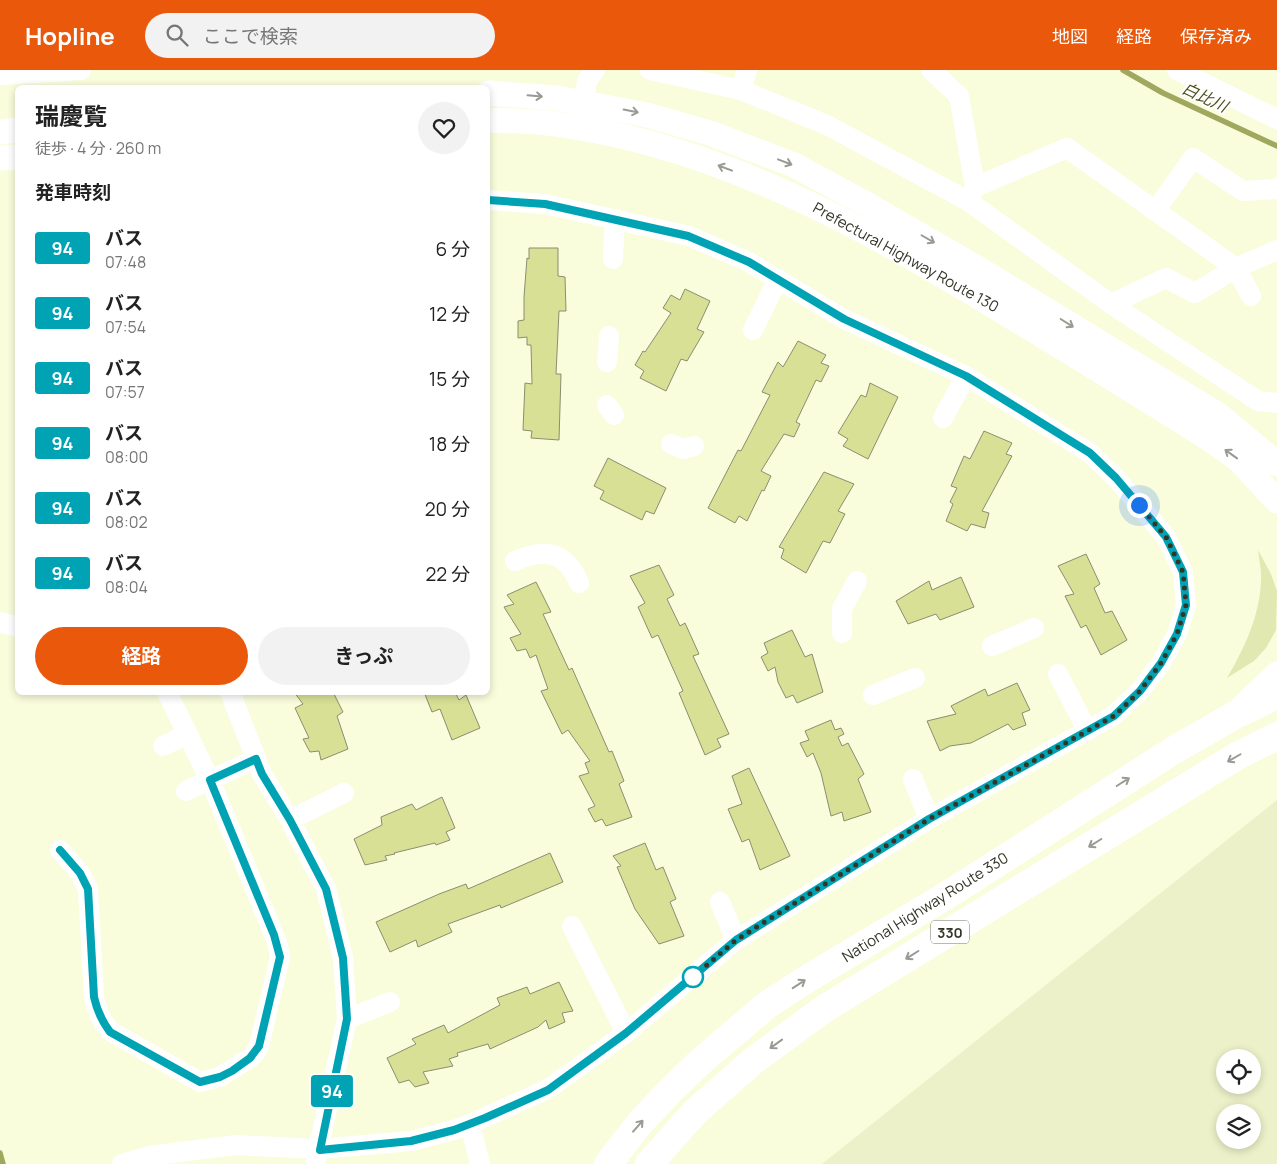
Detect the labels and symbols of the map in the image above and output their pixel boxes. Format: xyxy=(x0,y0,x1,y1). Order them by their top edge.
water label: 白比川 xyxy=(1179,77,1233,118)
one-way arrow xyxy=(527,91,543,101)
one-way arrow xyxy=(622,107,638,117)
one-way arrow xyxy=(777,158,792,167)
one-way arrow xyxy=(718,163,733,172)
street label: Prefectural Highway Route 130 xyxy=(809,197,1003,317)
one-way arrow xyxy=(920,235,934,245)
one-way arrow xyxy=(1059,319,1073,329)
one-way arrow xyxy=(1224,449,1238,459)
your location xyxy=(1127,493,1152,518)
one-way arrow xyxy=(1226,753,1241,763)
one-way arrow xyxy=(1116,777,1130,788)
one-way arrow xyxy=(1089,838,1103,848)
street label: National Highway Route 330 xyxy=(839,848,1011,966)
road number: 330 xyxy=(931,920,969,944)
one-way arrow xyxy=(905,951,919,961)
unlabelled marker xyxy=(682,966,704,988)
one-way arrow xyxy=(792,979,806,990)
one-way arrow xyxy=(769,1039,783,1049)
line badge: 94 xyxy=(310,1075,354,1107)
one-way arrow xyxy=(632,1119,643,1132)

